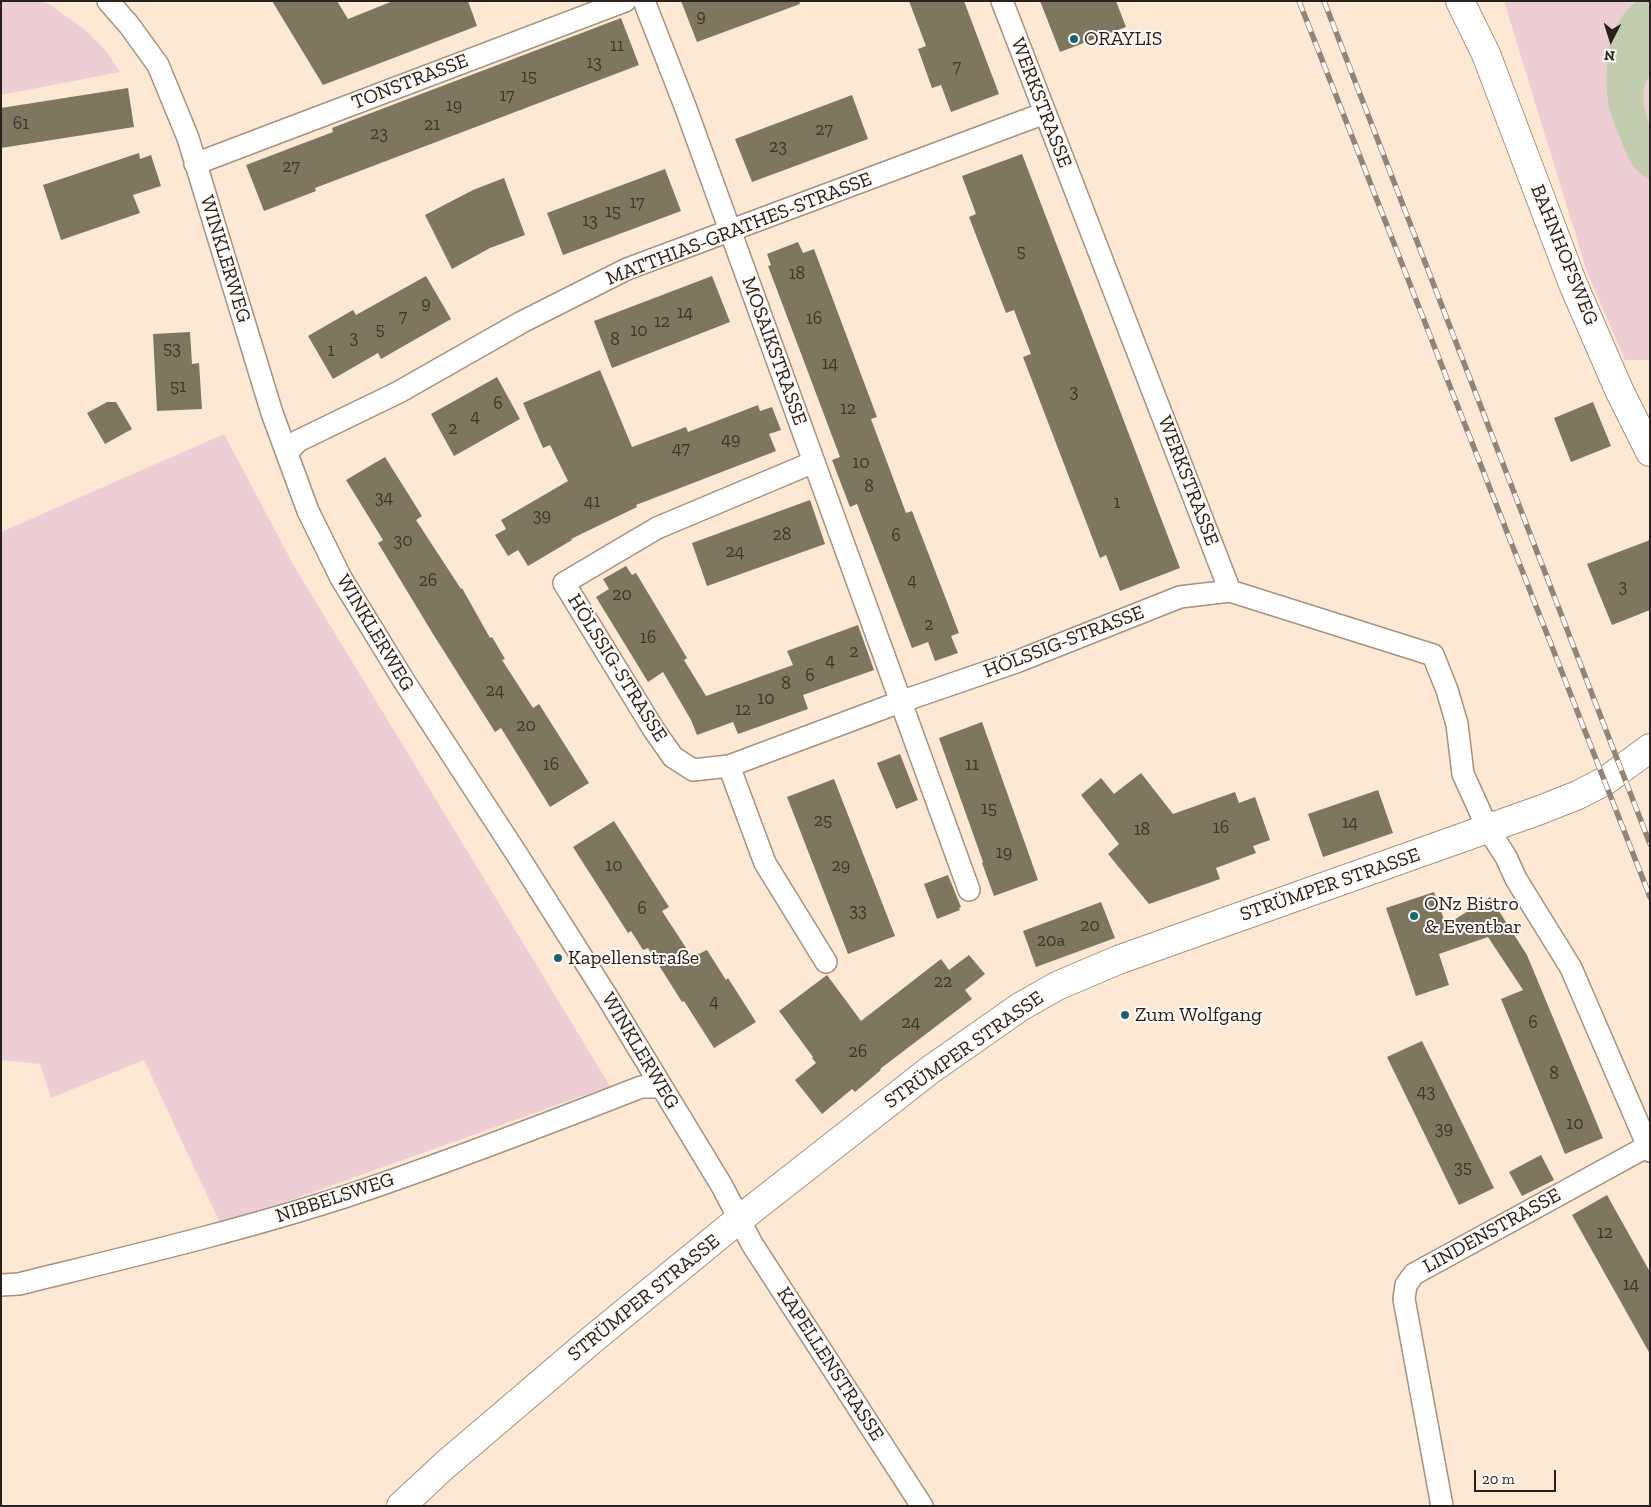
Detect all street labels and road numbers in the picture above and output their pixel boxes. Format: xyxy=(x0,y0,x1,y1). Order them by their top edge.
street label: WERKSTRASSE xyxy=(1005,35,1077,171)
street label: TONSTRASSE xyxy=(348,49,472,115)
street label: MATTHIAS-GRATHES-STRASSE xyxy=(603,167,875,291)
street label: BAHNHOFSWEG xyxy=(1525,181,1603,329)
street label: WINKLERWEG xyxy=(194,193,256,325)
street label: MOSAIKSTRASSE xyxy=(736,274,812,428)
street label: WERKSTRASSE xyxy=(1152,413,1224,549)
street label: WINKLERWEG xyxy=(331,570,419,696)
street label: HÖLSSIG-STRASSE xyxy=(562,590,672,746)
street label: HÖLSSIG-STRASSE xyxy=(980,600,1148,684)
street label: STRÜMPER STRASSE xyxy=(1237,843,1423,927)
street label: STRÜMPER STRASSE xyxy=(880,986,1048,1114)
street label: WINKLERWEG xyxy=(596,988,684,1114)
street label: NIBBELSWEG xyxy=(273,1168,397,1228)
street label: LINDENSTRASSE xyxy=(1419,1183,1565,1279)
street label: STRÜMPER STRASSE xyxy=(563,1229,725,1367)
street label: KAPELLENSTRASSE xyxy=(771,1283,889,1445)

